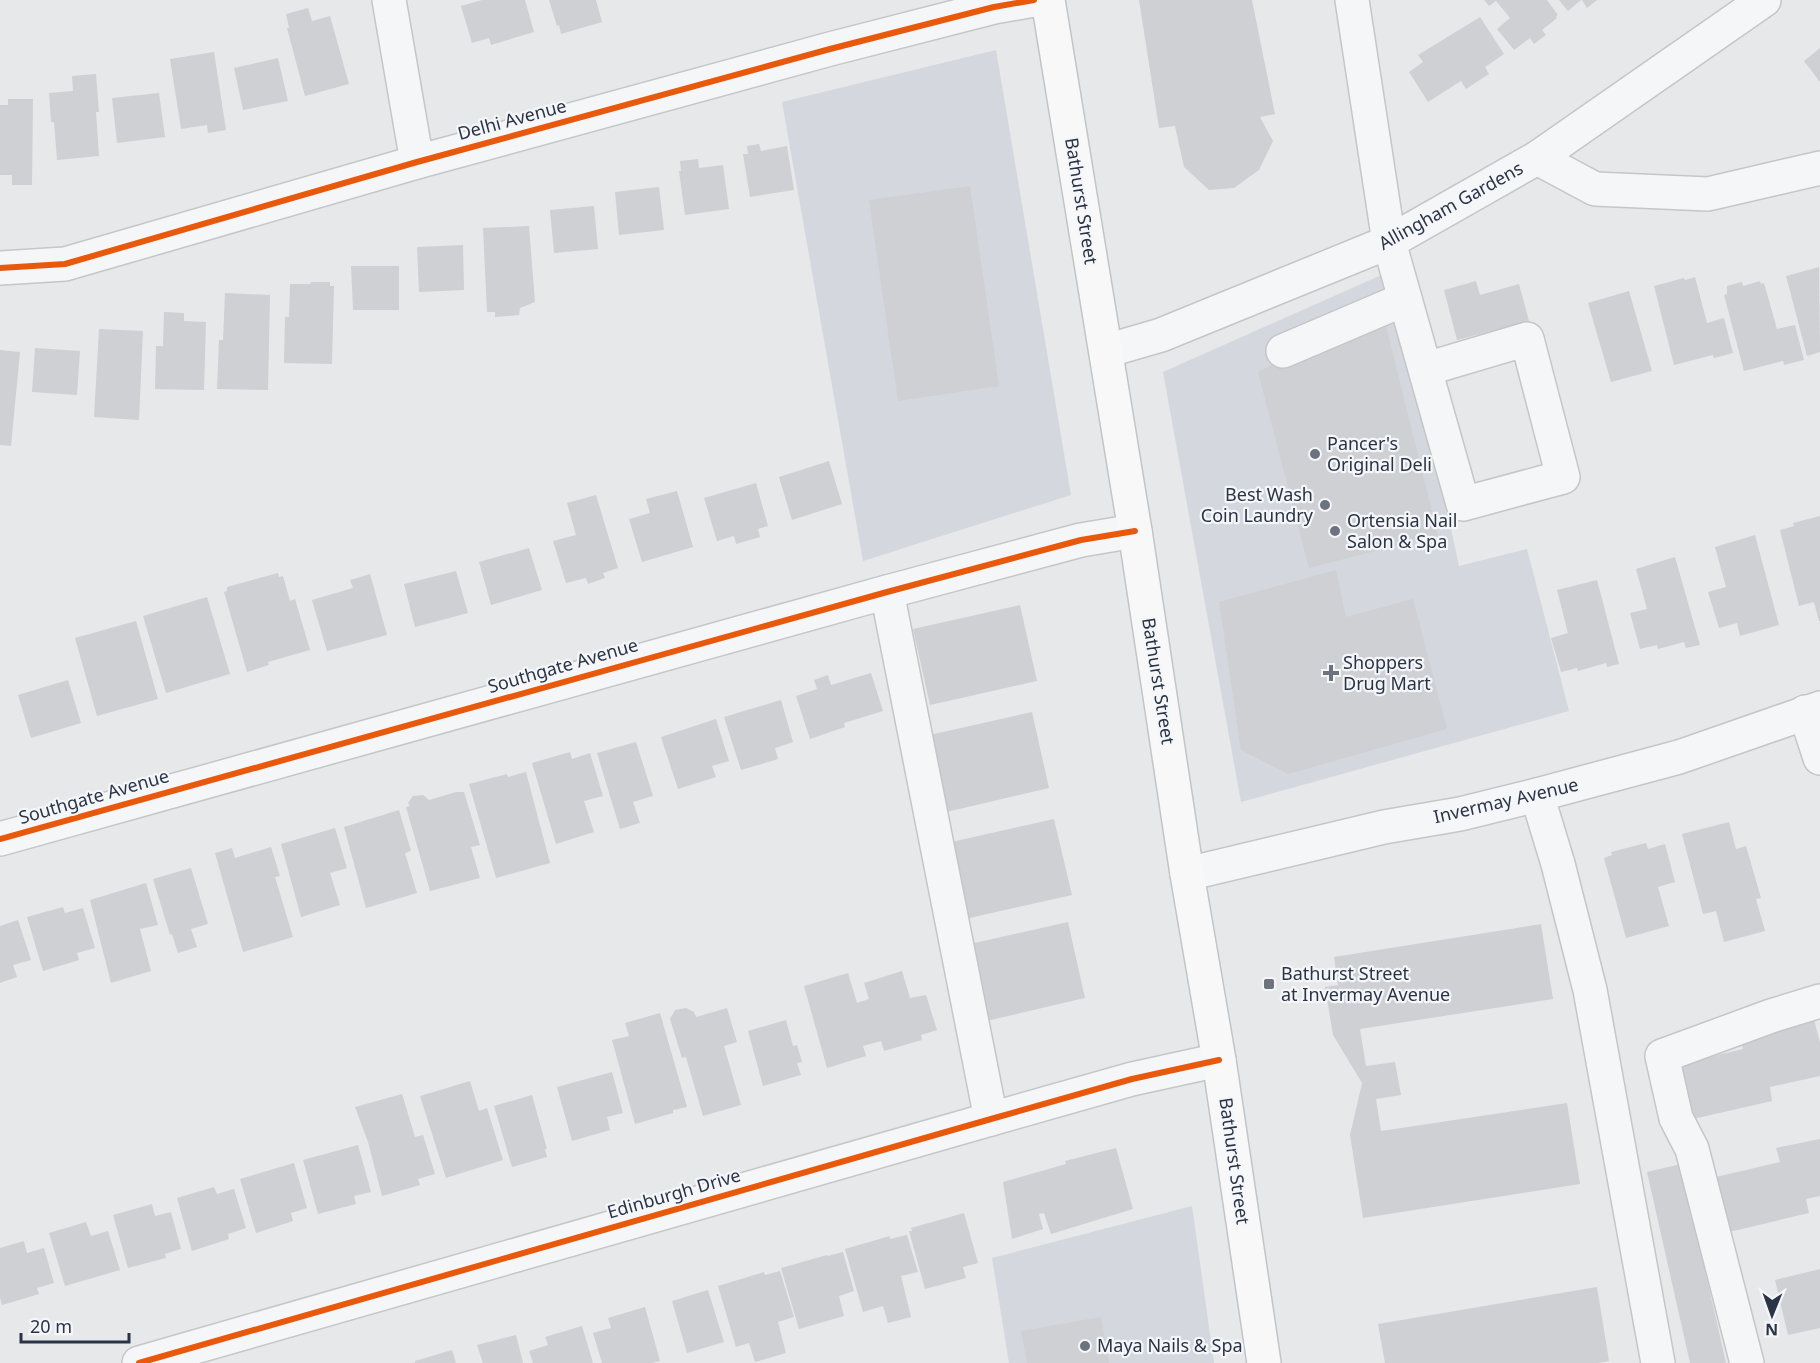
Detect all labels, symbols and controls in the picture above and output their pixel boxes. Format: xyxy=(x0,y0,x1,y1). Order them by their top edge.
street label: Delhi Avenue xyxy=(455,93,569,145)
street label: Bathurst Street xyxy=(1060,136,1104,266)
street label: Allingham Gardens xyxy=(1374,155,1527,255)
place label: Pancer's Original Deli xyxy=(1327,431,1432,476)
marker: Pancer's Original Deli xyxy=(1308,447,1322,461)
place label: Best Wash Coin Laundry xyxy=(1201,482,1314,527)
marker: Best Wash Coin Laundry xyxy=(1318,498,1332,512)
place label: Ortensia Nail Salon & Spa xyxy=(1347,508,1457,553)
marker: Ortensia Nail Salon & Spa xyxy=(1328,524,1342,538)
street label: Bathurst Street xyxy=(1137,616,1181,746)
street label: Southgate Avenue xyxy=(485,632,641,698)
place label: Shoppers Drug Mart xyxy=(1343,650,1431,695)
marker: Shoppers Drug Mart xyxy=(1324,666,1338,680)
street label: Southgate Avenue xyxy=(16,763,172,829)
street label: Invermay Avenue xyxy=(1431,772,1581,828)
place label: Bathurst Street at Invermay Avenue xyxy=(1281,961,1450,1006)
marker: Bathurst Street at Invermay Avenue xyxy=(1262,977,1276,991)
street label: Bathurst Street xyxy=(1214,1096,1256,1226)
street label: Edinburgh Drive xyxy=(604,1163,743,1224)
north arrow xyxy=(1742,1285,1802,1345)
scale bar xyxy=(21,1306,129,1344)
text: 20 m xyxy=(30,1314,72,1338)
text: N xyxy=(1765,1319,1778,1341)
place label: Maya Nails & Spa xyxy=(1097,1333,1243,1357)
marker: Maya Nails & Spa xyxy=(1078,1339,1092,1353)

